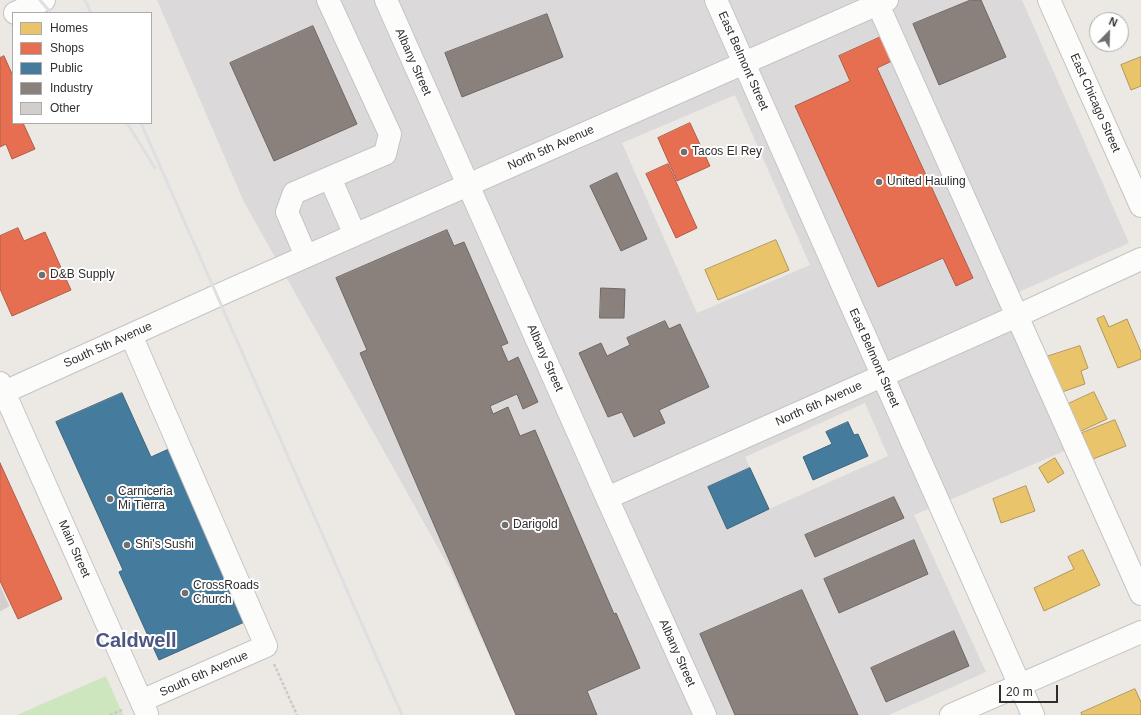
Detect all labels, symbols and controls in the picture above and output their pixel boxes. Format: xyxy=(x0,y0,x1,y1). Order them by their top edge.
street label: East Belmont Street xyxy=(715,9,771,113)
legend xyxy=(12,12,152,124)
north arrow xyxy=(1089,12,1129,52)
text: N xyxy=(1107,15,1119,29)
text: Homes xyxy=(50,21,88,35)
street label: Albany Street xyxy=(392,26,434,98)
text: Shops xyxy=(50,41,84,55)
street label: East Chicago Street xyxy=(1067,51,1123,155)
text: Public xyxy=(50,61,83,75)
text: Industry xyxy=(50,81,93,95)
text: Other xyxy=(50,101,80,115)
street label: North 5th Avenue xyxy=(506,122,596,174)
place label: Tacos El Rey xyxy=(692,145,762,159)
marker: Tacos El Rey xyxy=(679,147,689,157)
place label: United Hauling xyxy=(887,175,966,189)
marker: United Hauling xyxy=(874,177,884,187)
place label: D&B Supply xyxy=(50,268,115,282)
marker: D&B Supply xyxy=(37,270,47,280)
street label: East Belmont Street xyxy=(846,306,902,410)
street label: South 5th Avenue xyxy=(62,319,154,371)
street label: Albany Street xyxy=(524,322,566,394)
street label: North 6th Avenue xyxy=(774,378,864,430)
place label: Carniceria Mi Tierra xyxy=(118,485,173,513)
marker: Carniceria Mi Tierra xyxy=(105,494,115,504)
street label: Main Street xyxy=(55,518,93,580)
place label: Darigold xyxy=(513,518,558,532)
marker: Darigold xyxy=(500,520,510,530)
place label: Shi's Sushi xyxy=(135,538,194,552)
marker: Shi's Sushi xyxy=(122,540,132,550)
place label: CrossRoads Church xyxy=(193,579,259,607)
marker: CrossRoads Church xyxy=(180,588,190,598)
street label: Albany Street xyxy=(656,617,698,689)
district label: Caldwell xyxy=(95,629,177,653)
street label: South 6th Avenue xyxy=(158,648,250,700)
scale bar xyxy=(1001,677,1060,703)
text: 20 m xyxy=(1006,685,1033,699)

